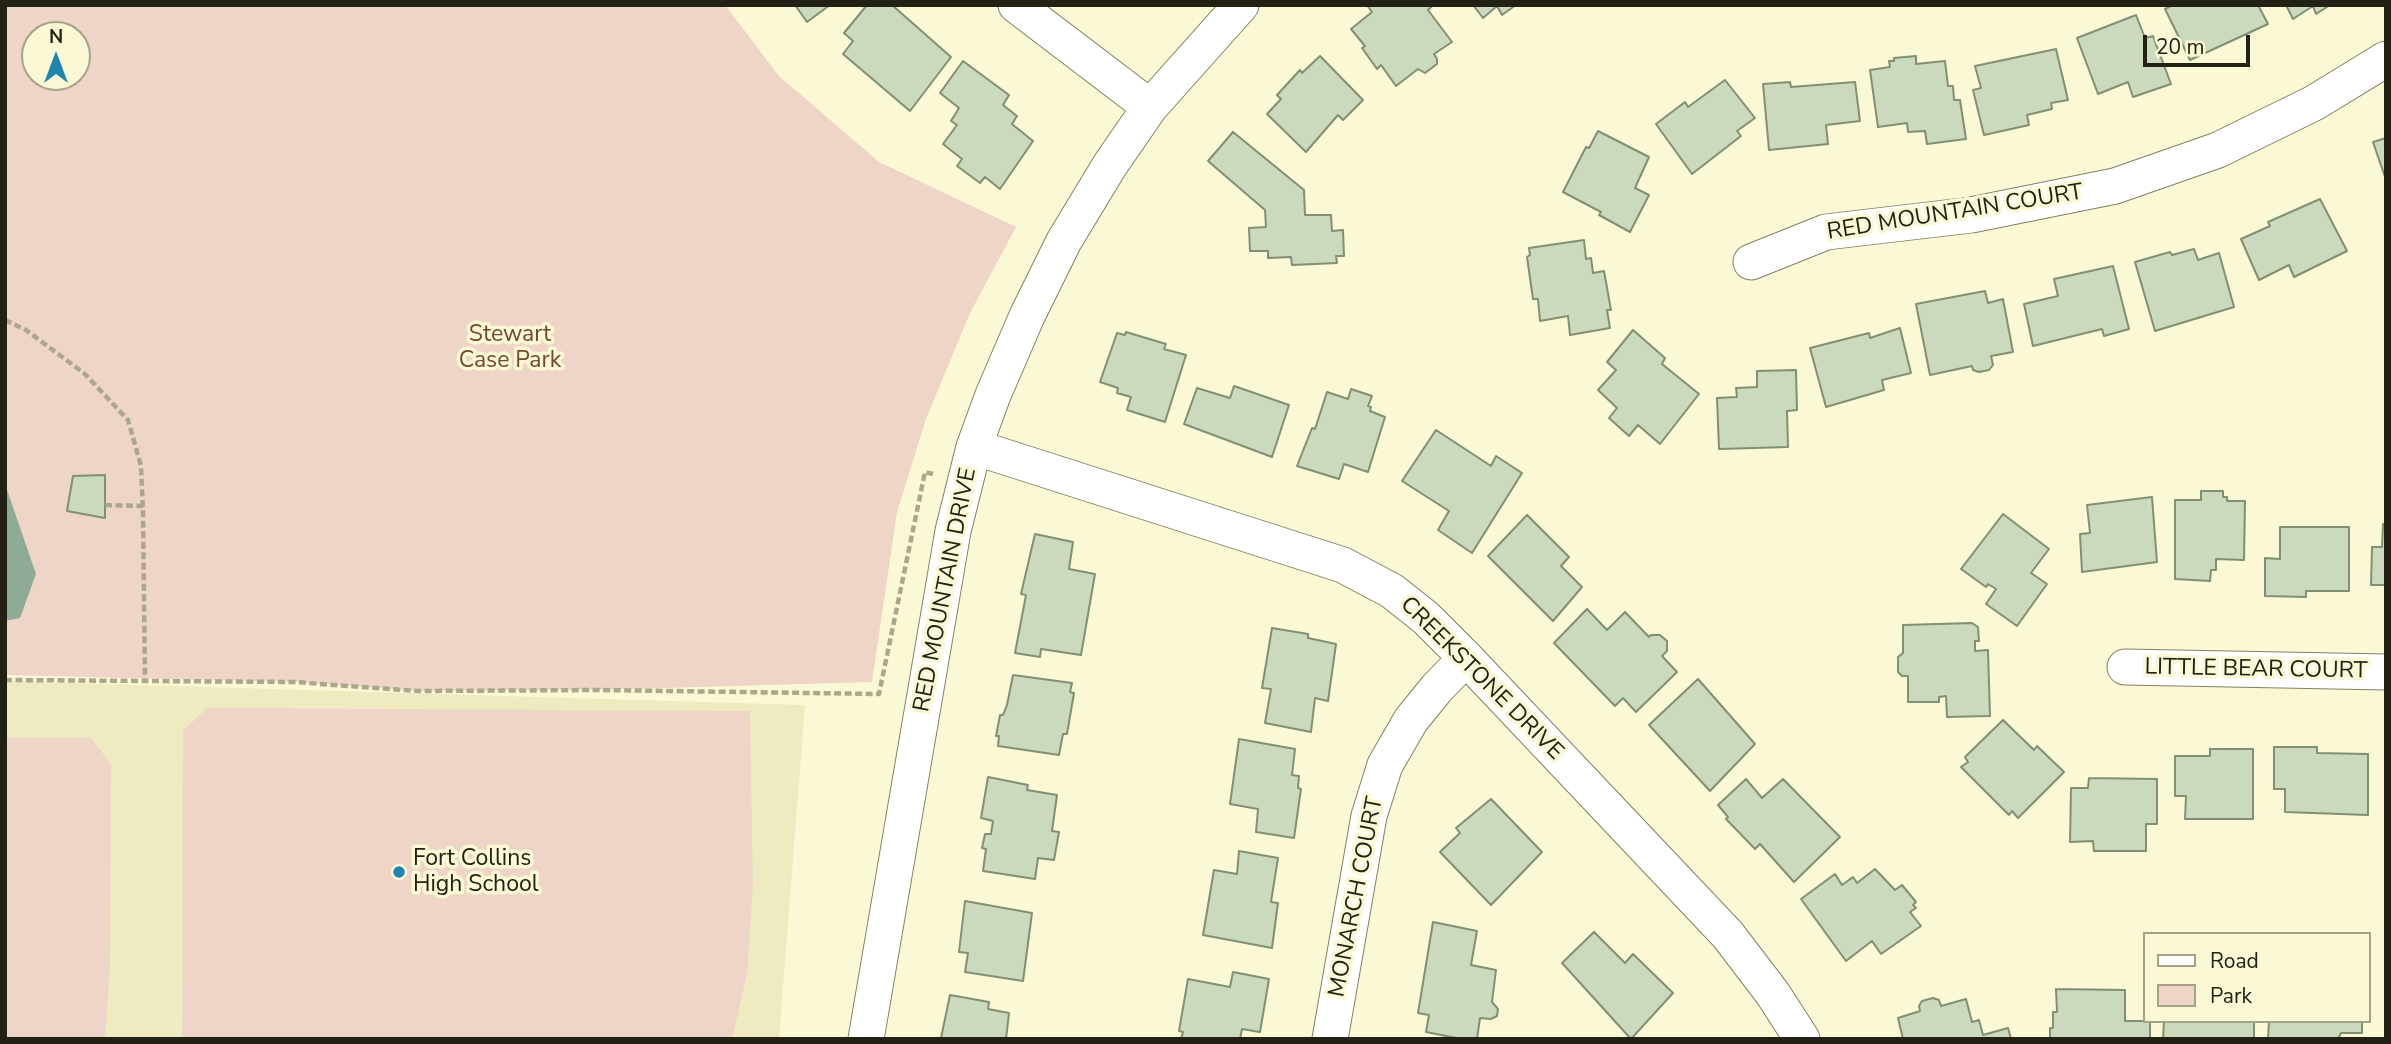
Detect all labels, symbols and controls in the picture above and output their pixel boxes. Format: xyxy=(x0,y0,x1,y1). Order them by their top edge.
north arrow xyxy=(21,21,91,91)
scale bar xyxy=(2146,21,2253,65)
text: N xyxy=(49,24,63,50)
text: 20 m xyxy=(2156,33,2205,61)
street label: RED MOUNTAIN COURT xyxy=(1825,179,2085,247)
park label: Stewart Case Park xyxy=(459,321,561,375)
street label: RED MOUNTAIN DRIVE xyxy=(909,466,983,714)
street label: CREEKSTONE DRIVE xyxy=(1394,592,1568,766)
street label: LITTLE BEAR COURT xyxy=(2144,654,2368,686)
street label: MONARCH COURT xyxy=(1324,795,1390,999)
place label: Fort Collins High School xyxy=(413,845,539,899)
marker: Fort Collins High School xyxy=(391,864,407,880)
legend xyxy=(2142,932,2370,1023)
text: Road xyxy=(2210,947,2259,975)
text: Park xyxy=(2210,982,2252,1010)

